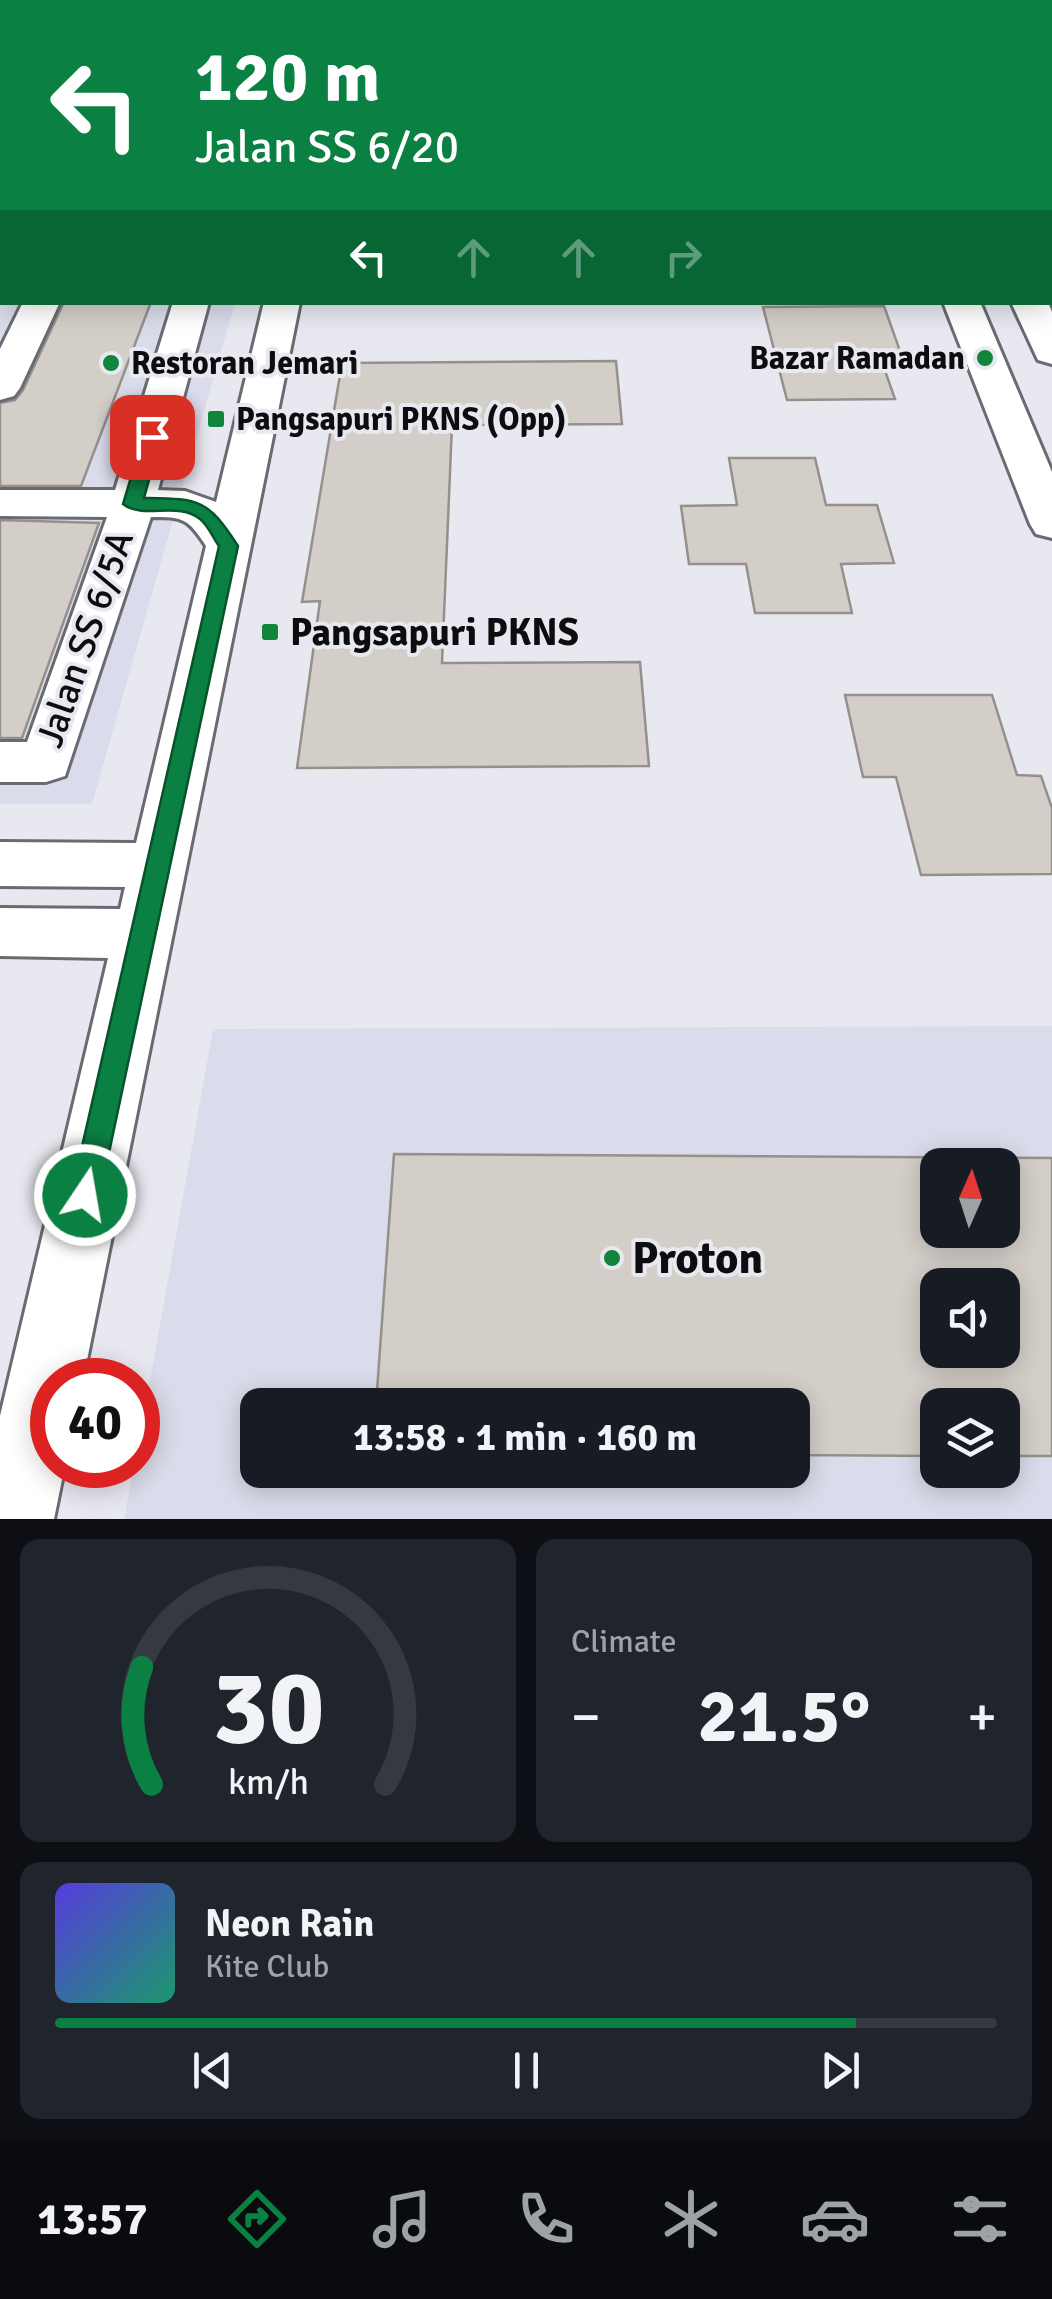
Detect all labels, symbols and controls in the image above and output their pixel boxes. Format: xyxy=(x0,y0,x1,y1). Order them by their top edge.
text: 120 m xyxy=(195,34,380,120)
icon: left xyxy=(30,40,160,170)
text: Jalan SS 6/20 xyxy=(195,120,459,175)
icon: left xyxy=(341,230,396,285)
icon: ahead xyxy=(446,230,501,285)
icon: ahead xyxy=(551,230,606,285)
icon: right xyxy=(656,230,711,285)
place label: Bazar Ramadan xyxy=(749,339,965,378)
place label: Restoran Jemari xyxy=(131,344,358,383)
marker: Bazar Ramadan xyxy=(974,347,996,369)
marker: Restoran Jemari xyxy=(100,352,122,374)
pin xyxy=(110,395,195,480)
place label: Pangsapuri PKNS (Opp) xyxy=(236,400,566,439)
marker: Pangsapuri PKNS (Opp) xyxy=(205,408,227,430)
icon: arrive xyxy=(125,410,180,465)
street label: Jalan SS 6/5A xyxy=(26,525,144,753)
place label: Pangsapuri PKNS xyxy=(290,609,579,656)
marker: Pangsapuri PKNS xyxy=(259,621,281,643)
position arrow xyxy=(33,1143,137,1247)
north arrow xyxy=(920,1148,1020,1248)
map controls xyxy=(920,1148,1020,1488)
place label: Proton xyxy=(632,1231,763,1286)
marker: Proton xyxy=(601,1247,623,1269)
button: sound xyxy=(920,1268,1020,1368)
speed limit sign: 40 xyxy=(30,1358,160,1488)
button: layers xyxy=(920,1388,1020,1488)
text: 13:58 · 1 min · 160 m xyxy=(353,1414,697,1461)
text: Climate xyxy=(571,1622,677,1661)
text: 30 xyxy=(212,1644,324,1772)
text: 21.5° xyxy=(698,1670,871,1763)
text: − xyxy=(571,1683,601,1751)
text: + xyxy=(967,1683,997,1751)
text: km/h xyxy=(228,1760,308,1804)
text: Neon Rain xyxy=(205,1900,374,1947)
text: Kite Club xyxy=(205,1947,329,1986)
icon: previous xyxy=(185,2043,240,2098)
icon: pause xyxy=(499,2043,554,2098)
icon: next xyxy=(813,2043,868,2098)
icon: directions xyxy=(222,2184,292,2254)
icon: music xyxy=(367,2184,437,2254)
icon: phone xyxy=(511,2184,581,2254)
icon: climate xyxy=(656,2184,726,2254)
icon: car xyxy=(800,2184,870,2254)
icon: filters xyxy=(945,2184,1015,2254)
text: 13:57 xyxy=(37,2192,148,2247)

